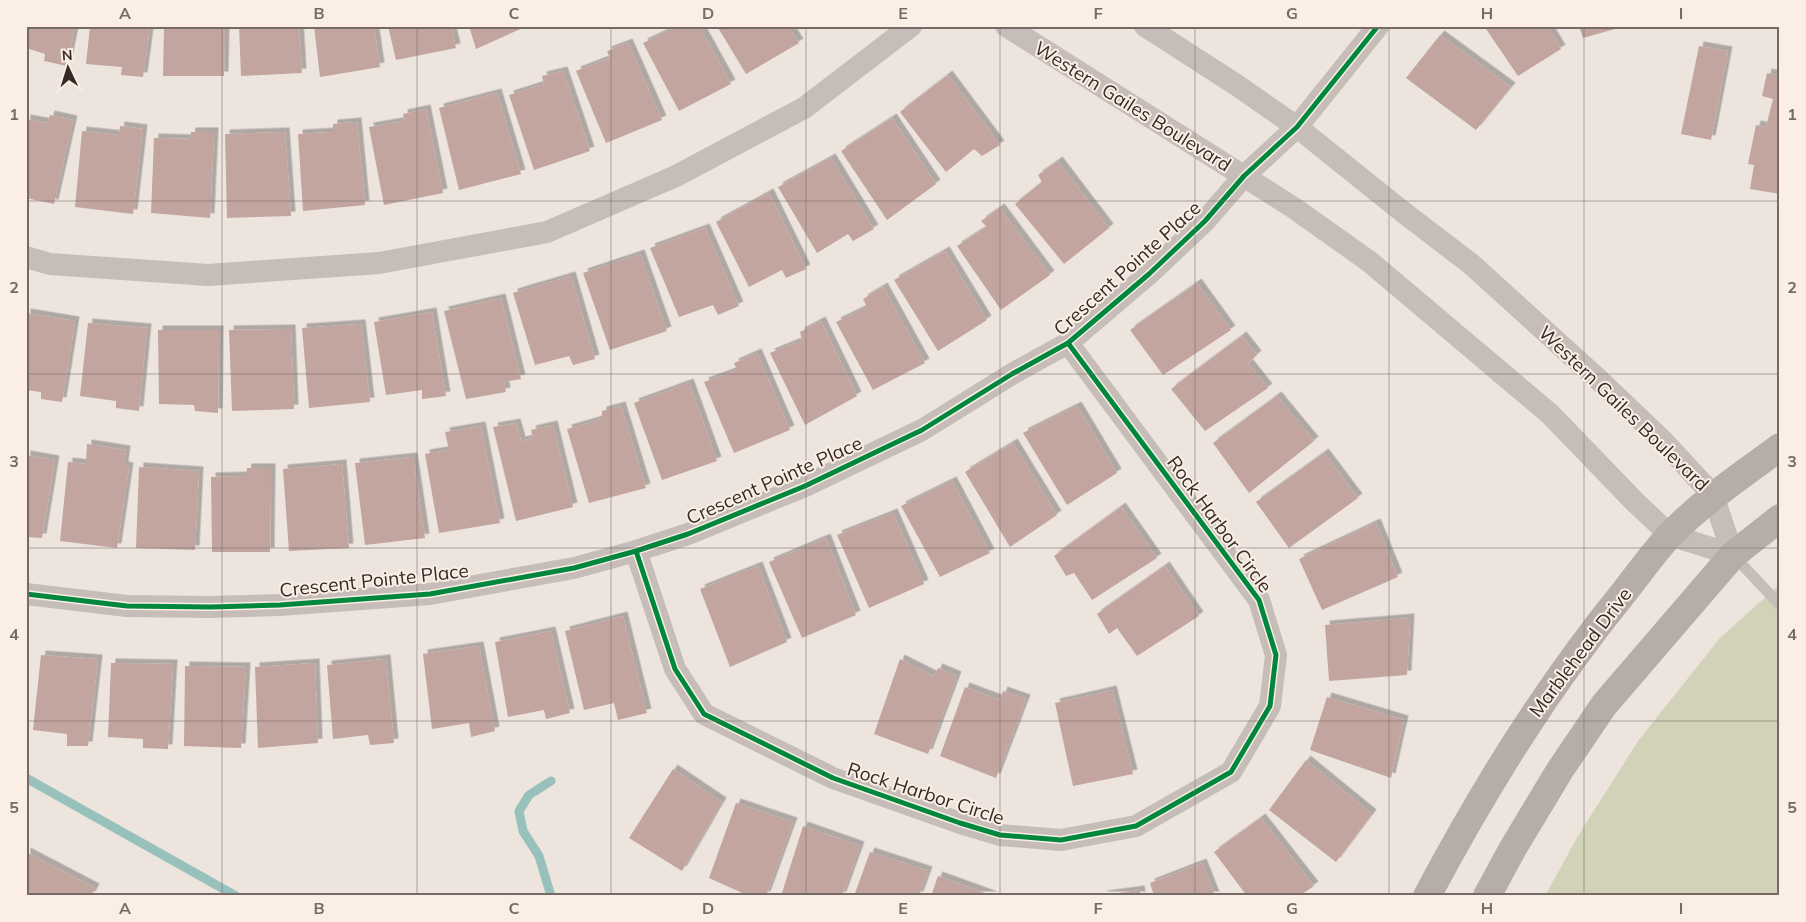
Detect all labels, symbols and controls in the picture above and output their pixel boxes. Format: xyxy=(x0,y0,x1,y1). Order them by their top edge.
text: A xyxy=(119,3,131,23)
text: B xyxy=(313,3,325,23)
text: C xyxy=(509,3,520,23)
text: D xyxy=(702,3,714,23)
text: E xyxy=(898,3,908,23)
text: F xyxy=(1093,3,1103,23)
text: G xyxy=(1286,3,1298,23)
text: H xyxy=(1481,3,1493,23)
text: I xyxy=(1679,3,1683,23)
street label: Western Gailes Boulevard xyxy=(1030,36,1236,176)
north arrow xyxy=(42,42,92,92)
text: N xyxy=(61,46,73,64)
text: 1 xyxy=(9,104,19,124)
text: 1 xyxy=(1787,104,1797,124)
street label: Crescent Pointe Place xyxy=(1048,196,1206,340)
text: 2 xyxy=(9,277,19,297)
text: 2 xyxy=(1787,277,1797,297)
street label: Western Gailes Boulevard xyxy=(1534,320,1714,496)
street label: Crescent Pointe Place xyxy=(682,430,866,530)
text: 3 xyxy=(9,451,19,471)
street label: Rock Harbor Circle xyxy=(1162,451,1278,597)
text: 3 xyxy=(1787,451,1797,471)
street label: Crescent Pointe Place xyxy=(278,558,470,602)
street label: Marblehead Drive xyxy=(1523,582,1637,722)
text: 4 xyxy=(9,624,19,644)
text: 4 xyxy=(1787,624,1797,644)
street label: Rock Harbor Circle xyxy=(845,756,1007,830)
text: 5 xyxy=(9,797,19,817)
text: 5 xyxy=(1787,797,1797,817)
text: A xyxy=(119,898,131,918)
text: B xyxy=(313,898,325,918)
text: C xyxy=(509,898,520,918)
text: D xyxy=(702,898,714,918)
text: E xyxy=(898,898,908,918)
text: F xyxy=(1093,898,1103,918)
text: G xyxy=(1286,898,1298,918)
text: H xyxy=(1481,898,1493,918)
text: I xyxy=(1679,898,1683,918)

